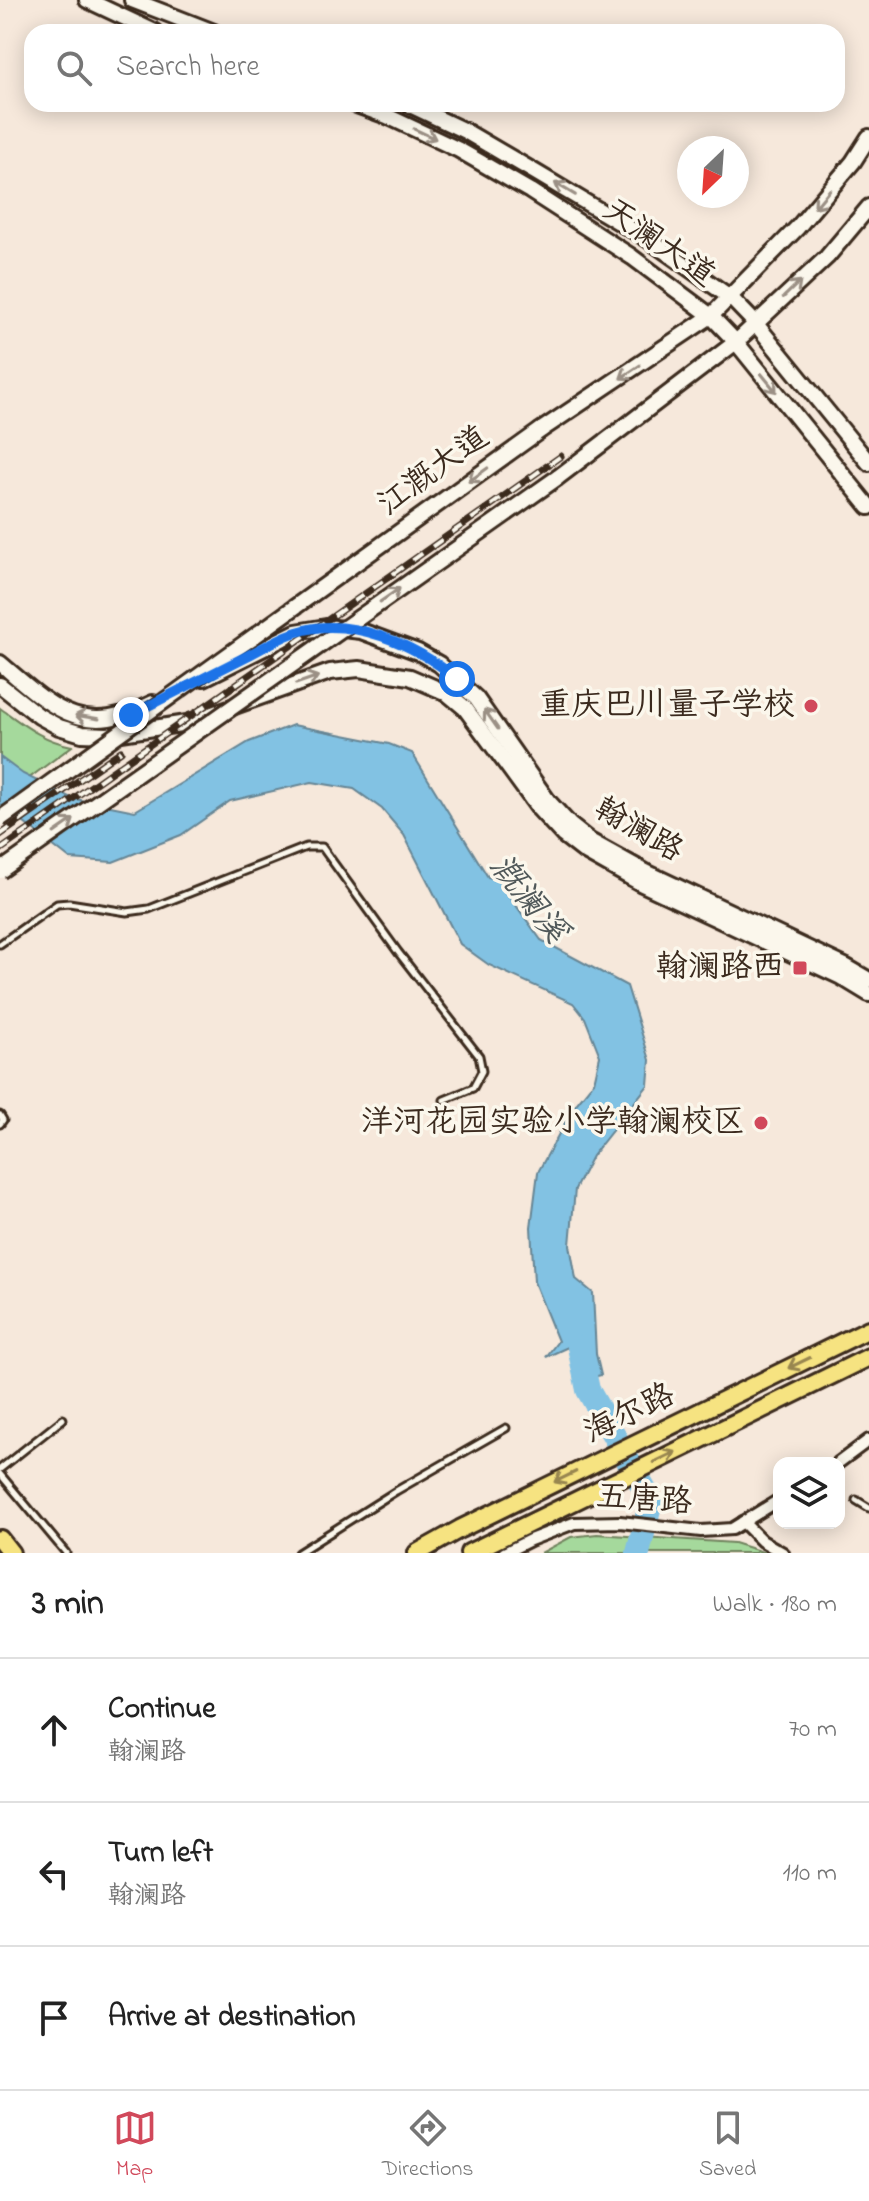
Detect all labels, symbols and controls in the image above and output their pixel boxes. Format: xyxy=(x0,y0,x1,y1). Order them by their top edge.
search box xyxy=(24,24,845,112)
icon: search xyxy=(52,46,96,90)
text: Search here xyxy=(116,46,260,90)
one-way arrow xyxy=(413,127,437,142)
north arrow xyxy=(677,136,749,208)
one-way arrow xyxy=(554,181,577,197)
street label: 天澜大道 xyxy=(592,188,724,300)
one-way arrow xyxy=(813,188,831,209)
one-way arrow xyxy=(782,281,802,299)
one-way arrow xyxy=(619,364,641,380)
one-way arrow xyxy=(760,372,778,393)
street label: 江溉大道 xyxy=(368,415,500,529)
one-way arrow xyxy=(467,467,489,484)
one-way arrow xyxy=(379,587,400,604)
route start xyxy=(439,661,475,697)
one-way arrow xyxy=(294,672,319,687)
place label: 重庆巴川量子学校 xyxy=(539,683,795,730)
route end xyxy=(113,697,149,733)
marker: 重庆巴川量子学校 xyxy=(802,697,820,715)
one-way arrow xyxy=(75,709,101,724)
one-way arrow xyxy=(482,709,499,731)
street label: 翰澜路 xyxy=(585,787,691,875)
one-way arrow xyxy=(52,818,74,834)
water label: 溉澜溪 xyxy=(475,845,580,957)
place label: 翰澜路西 xyxy=(656,945,784,992)
marker: 翰澜路西 xyxy=(791,959,809,977)
place label: 洋河花园实验小学翰澜校区 xyxy=(361,1100,745,1147)
marker: 洋河花园实验小学翰澜校区 xyxy=(752,1114,770,1132)
one-way arrow xyxy=(787,1356,811,1371)
street label: 海尔路 xyxy=(577,1373,683,1457)
one-way arrow xyxy=(652,1449,676,1464)
map controls xyxy=(773,1457,845,1529)
button: layers xyxy=(773,1457,845,1529)
one-way arrow xyxy=(554,1470,578,1485)
street label: 五唐路 xyxy=(594,1474,694,1528)
text: 3 min xyxy=(32,1580,104,1630)
text: Walk · 180 m xyxy=(713,1586,837,1624)
text: Continue xyxy=(108,1688,216,1732)
icon: ahead xyxy=(32,1708,76,1752)
text: 70 m xyxy=(788,1711,837,1749)
text: 翰澜路 xyxy=(108,1734,186,1772)
text: Turn left xyxy=(108,1832,213,1876)
icon: left xyxy=(32,1852,76,1896)
text: 110 m xyxy=(783,1855,837,1893)
text: 翰澜路 xyxy=(108,1878,186,1916)
icon: arrive xyxy=(32,1996,76,2040)
text: Arrive at destination xyxy=(108,1996,356,2040)
tab: Map xyxy=(113,2106,157,2186)
tab: Directions xyxy=(382,2106,474,2186)
tab: Saved xyxy=(699,2106,756,2186)

